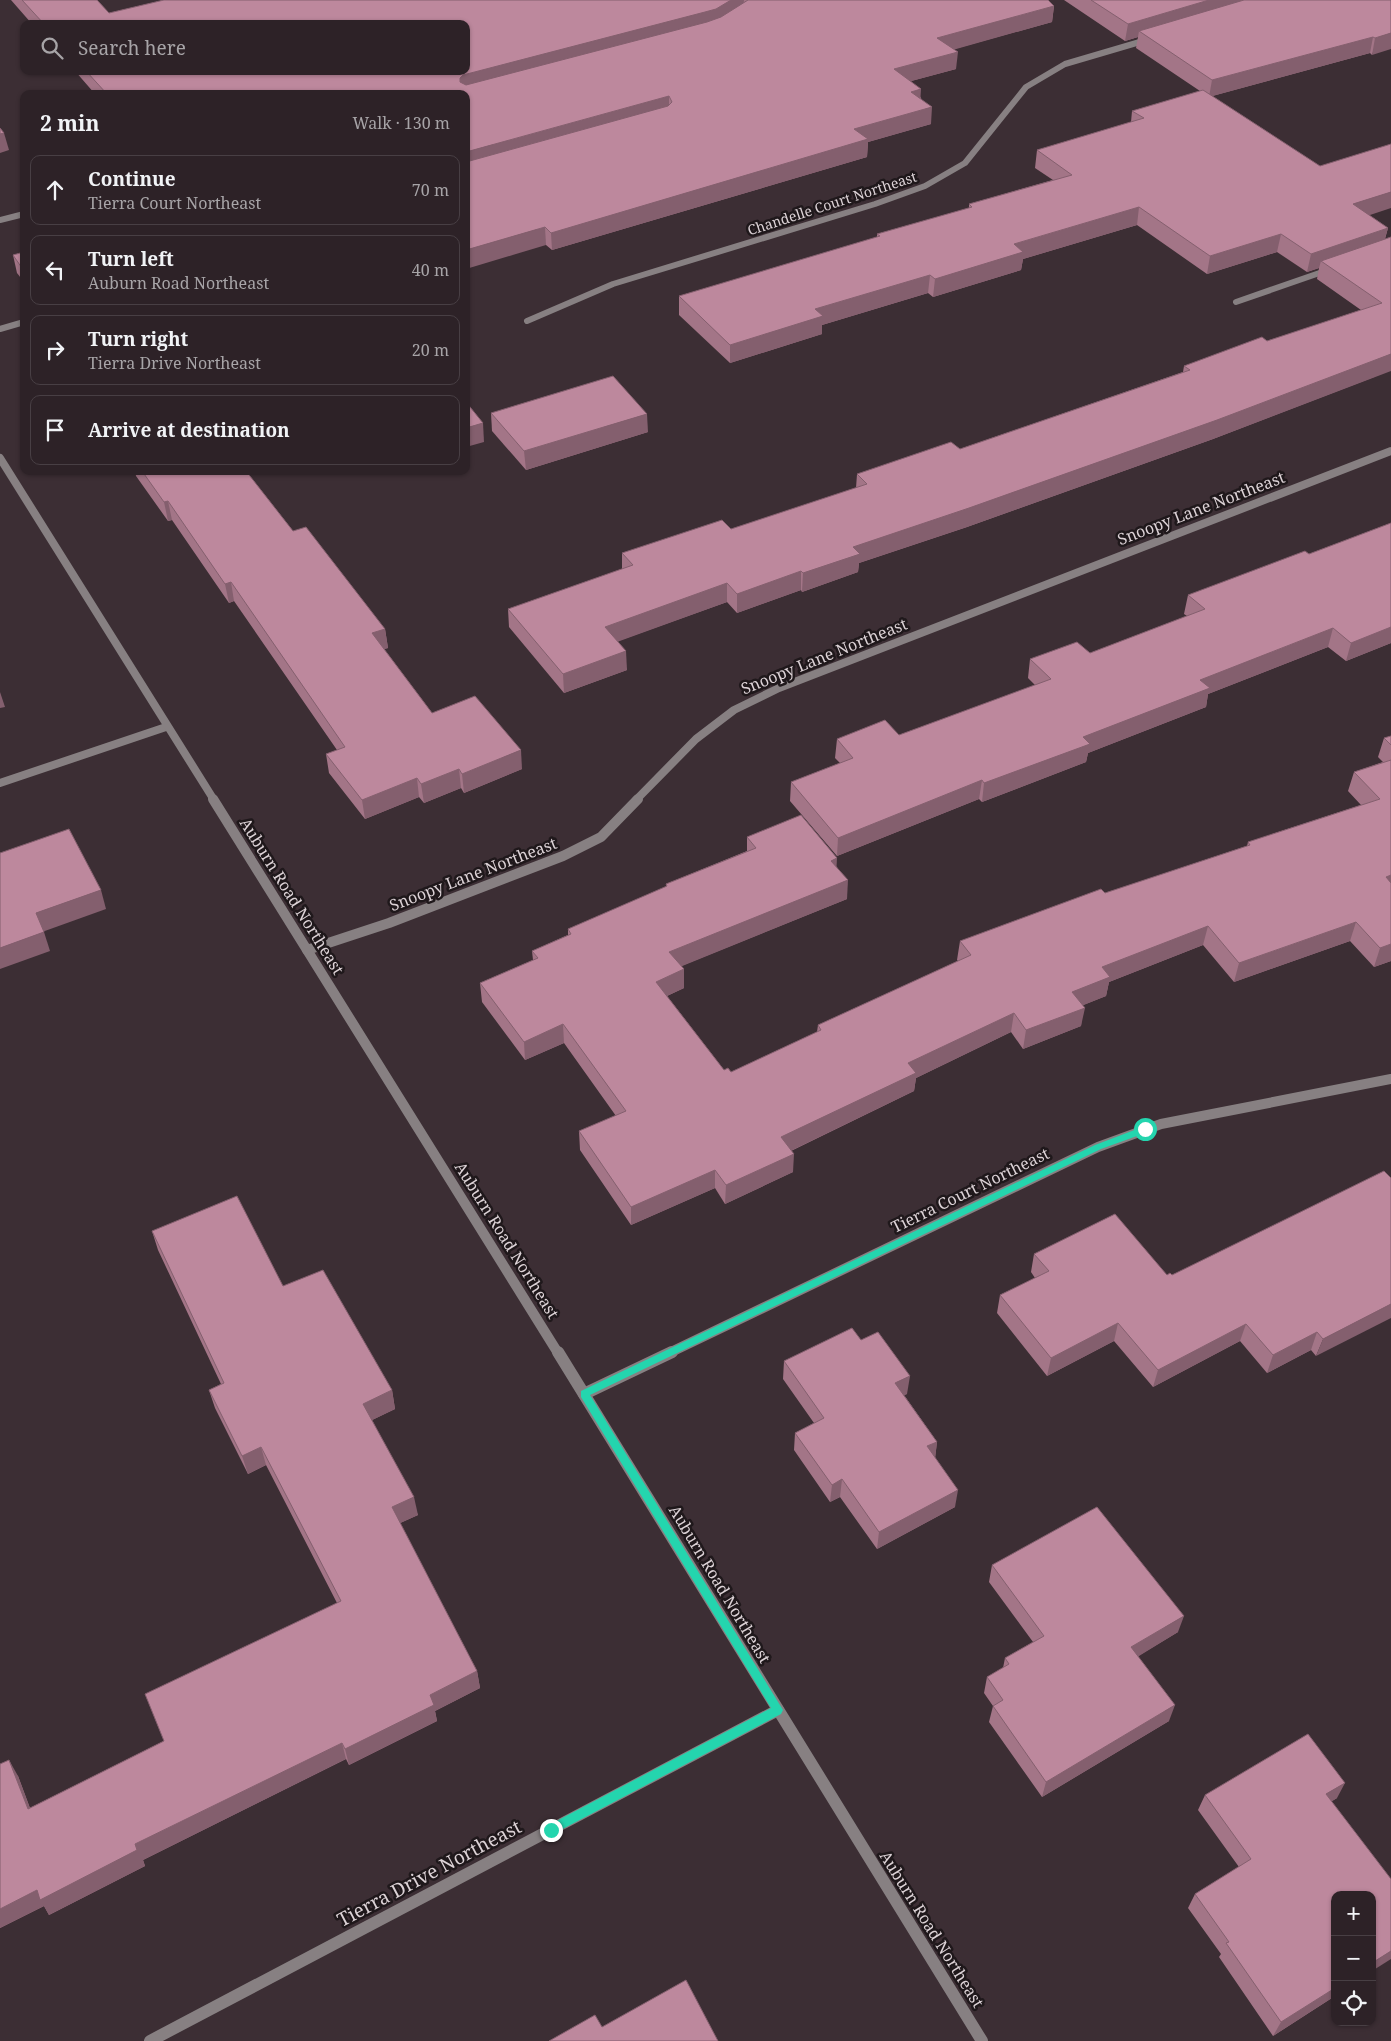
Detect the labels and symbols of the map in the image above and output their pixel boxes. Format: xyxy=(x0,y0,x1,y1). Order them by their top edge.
street label: Chandelle Court Northeast xyxy=(745,167,919,239)
street label: Snoopy Lane Northeast xyxy=(1114,466,1288,550)
street label: Snoopy Lane Northeast xyxy=(738,612,911,699)
street label: Auburn Road Northeast xyxy=(235,813,349,979)
street label: Snoopy Lane Northeast xyxy=(386,832,560,916)
route start xyxy=(1134,1118,1157,1141)
street label: Tierra Court Northeast xyxy=(887,1142,1053,1238)
street label: Auburn Road Northeast xyxy=(450,1157,564,1323)
street label: Auburn Road Northeast xyxy=(664,1501,776,1668)
street label: Tierra Drive Northeast xyxy=(332,1813,526,1933)
route end xyxy=(540,1819,563,1842)
street label: Auburn Road Northeast xyxy=(875,1846,989,2012)

